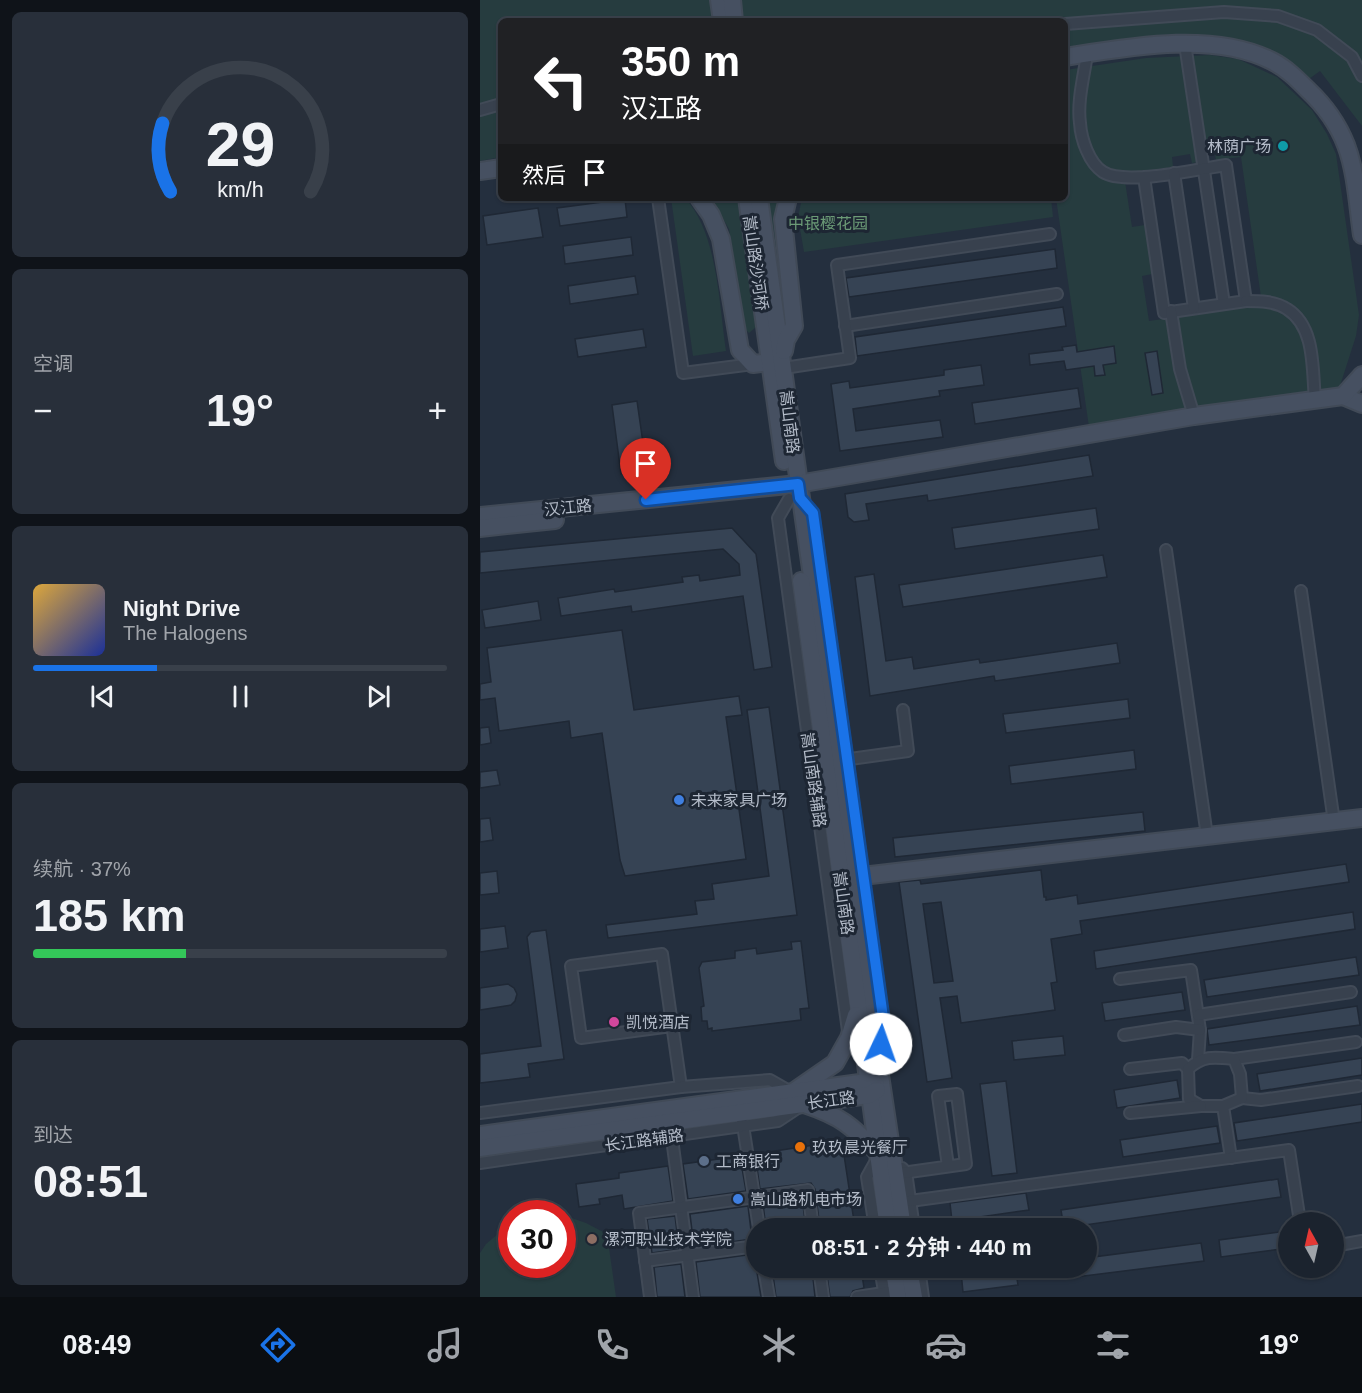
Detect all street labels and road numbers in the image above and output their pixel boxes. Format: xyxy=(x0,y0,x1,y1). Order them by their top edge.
street label: 嵩山路沙河桥 xyxy=(740,214,771,312)
street label: 嵩山南路 xyxy=(777,389,802,455)
street label: 汉江路 xyxy=(543,497,593,518)
street label: 嵩山南路辅路 xyxy=(798,731,829,829)
street label: 嵩山南路 xyxy=(831,870,856,936)
street label: 长江路 xyxy=(806,1089,856,1112)
street label: 长江路辅路 xyxy=(603,1127,685,1154)

